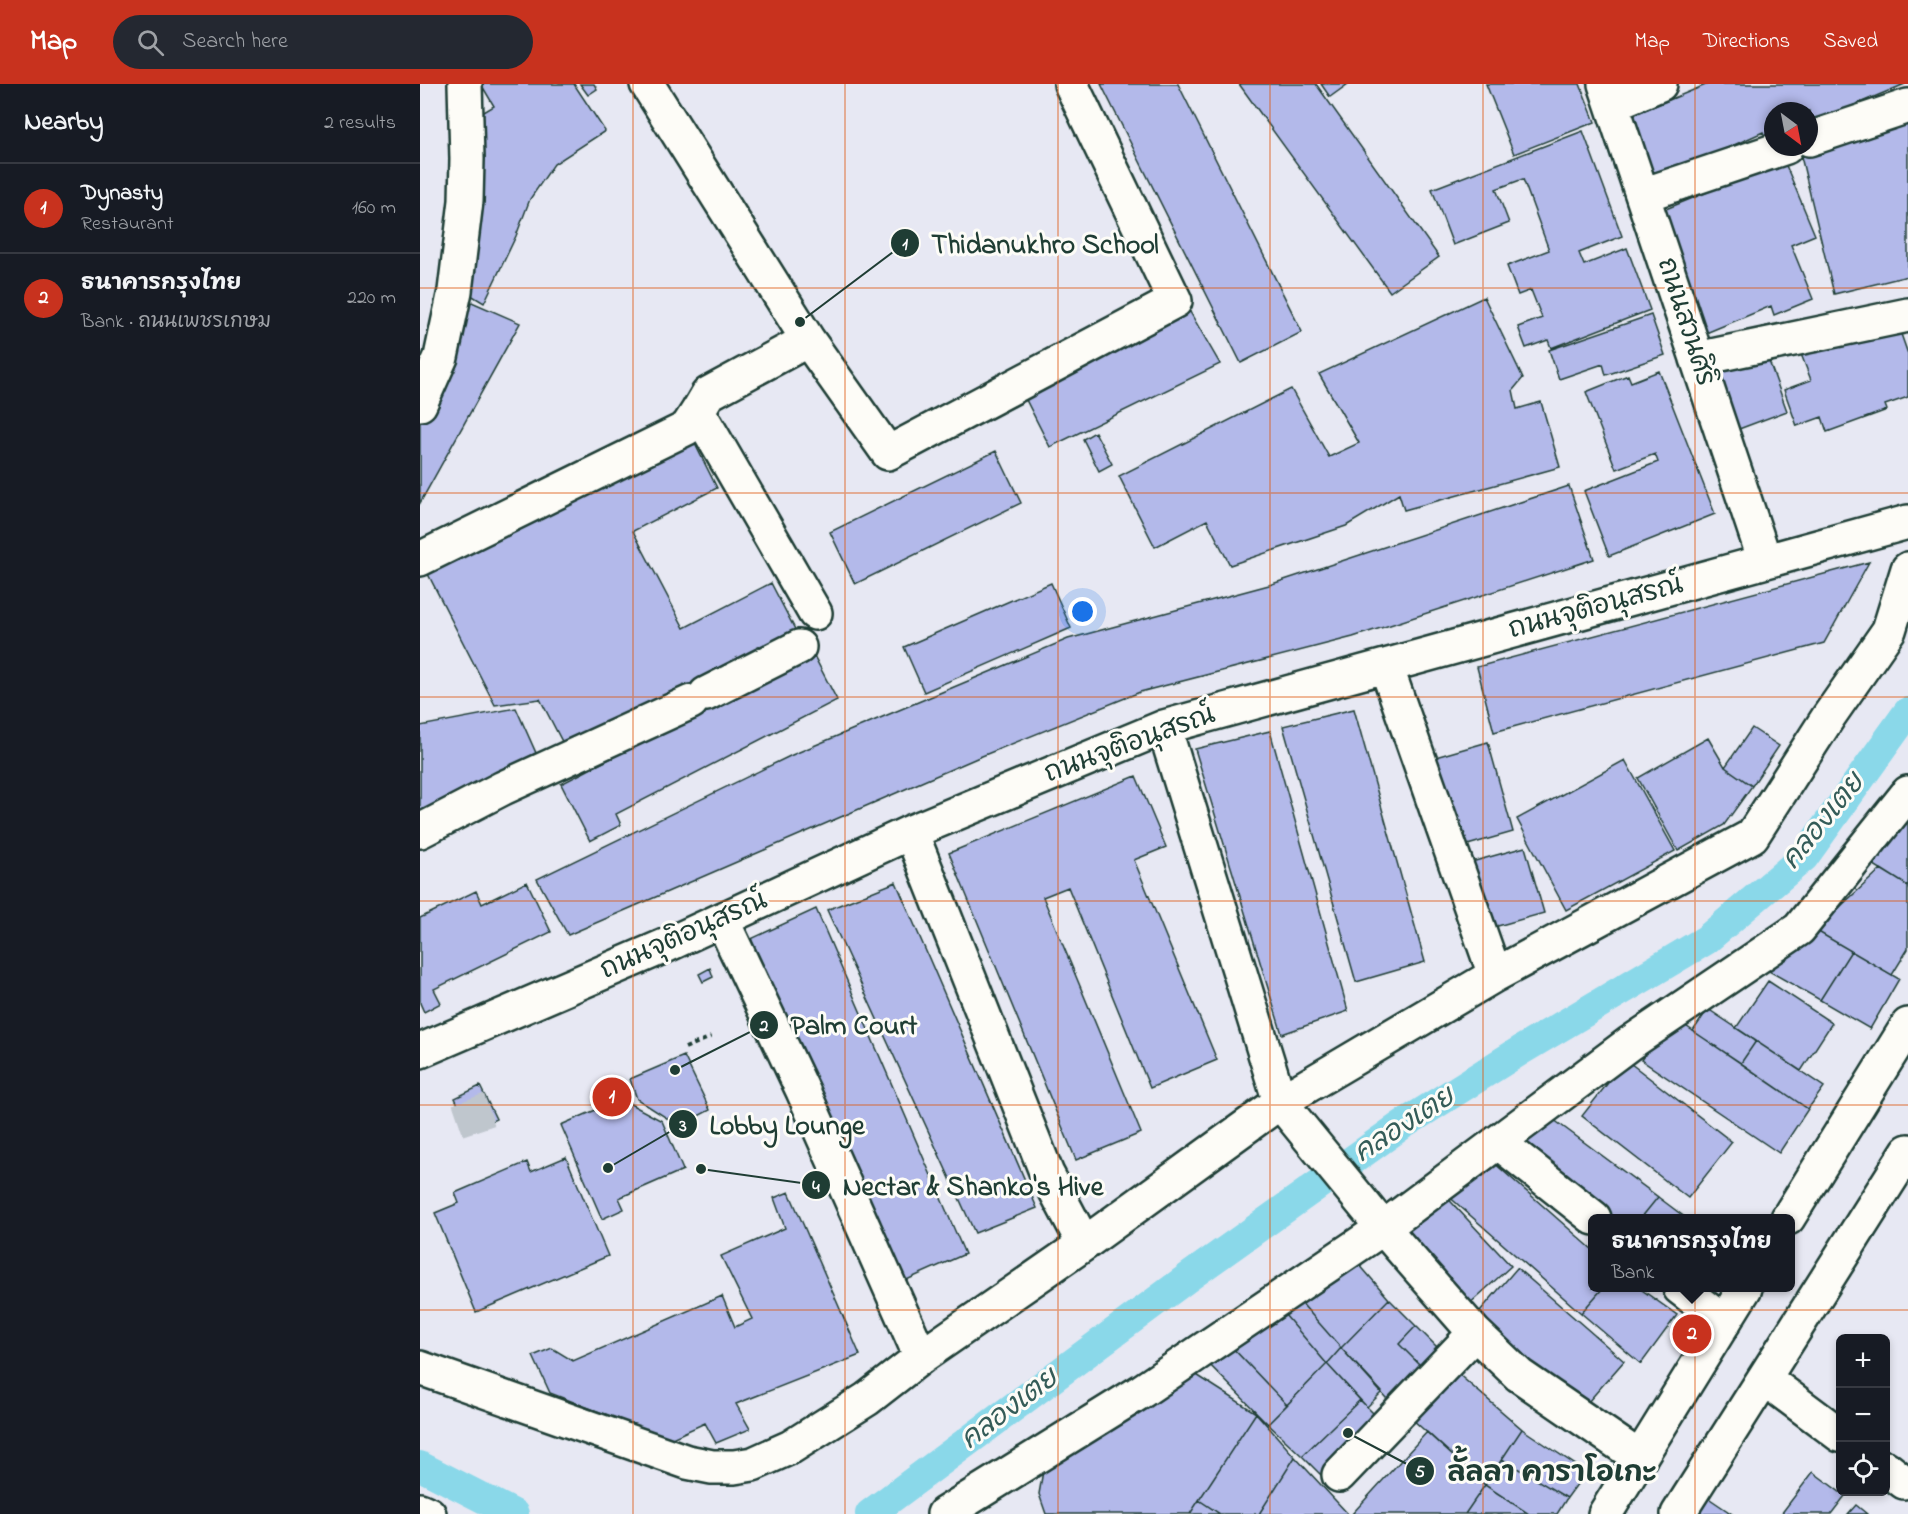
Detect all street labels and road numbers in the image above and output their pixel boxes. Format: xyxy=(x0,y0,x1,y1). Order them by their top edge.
street label: ถนนสวนศิริ xyxy=(1646,253,1724,391)
street label: ถนนจุติอนุสรณ์ xyxy=(1504,565,1688,650)
street label: ถนนจุติอนุสรณ์ xyxy=(1039,695,1221,794)
street label: ถนนจุติอนุสรณ์ xyxy=(594,881,774,990)

